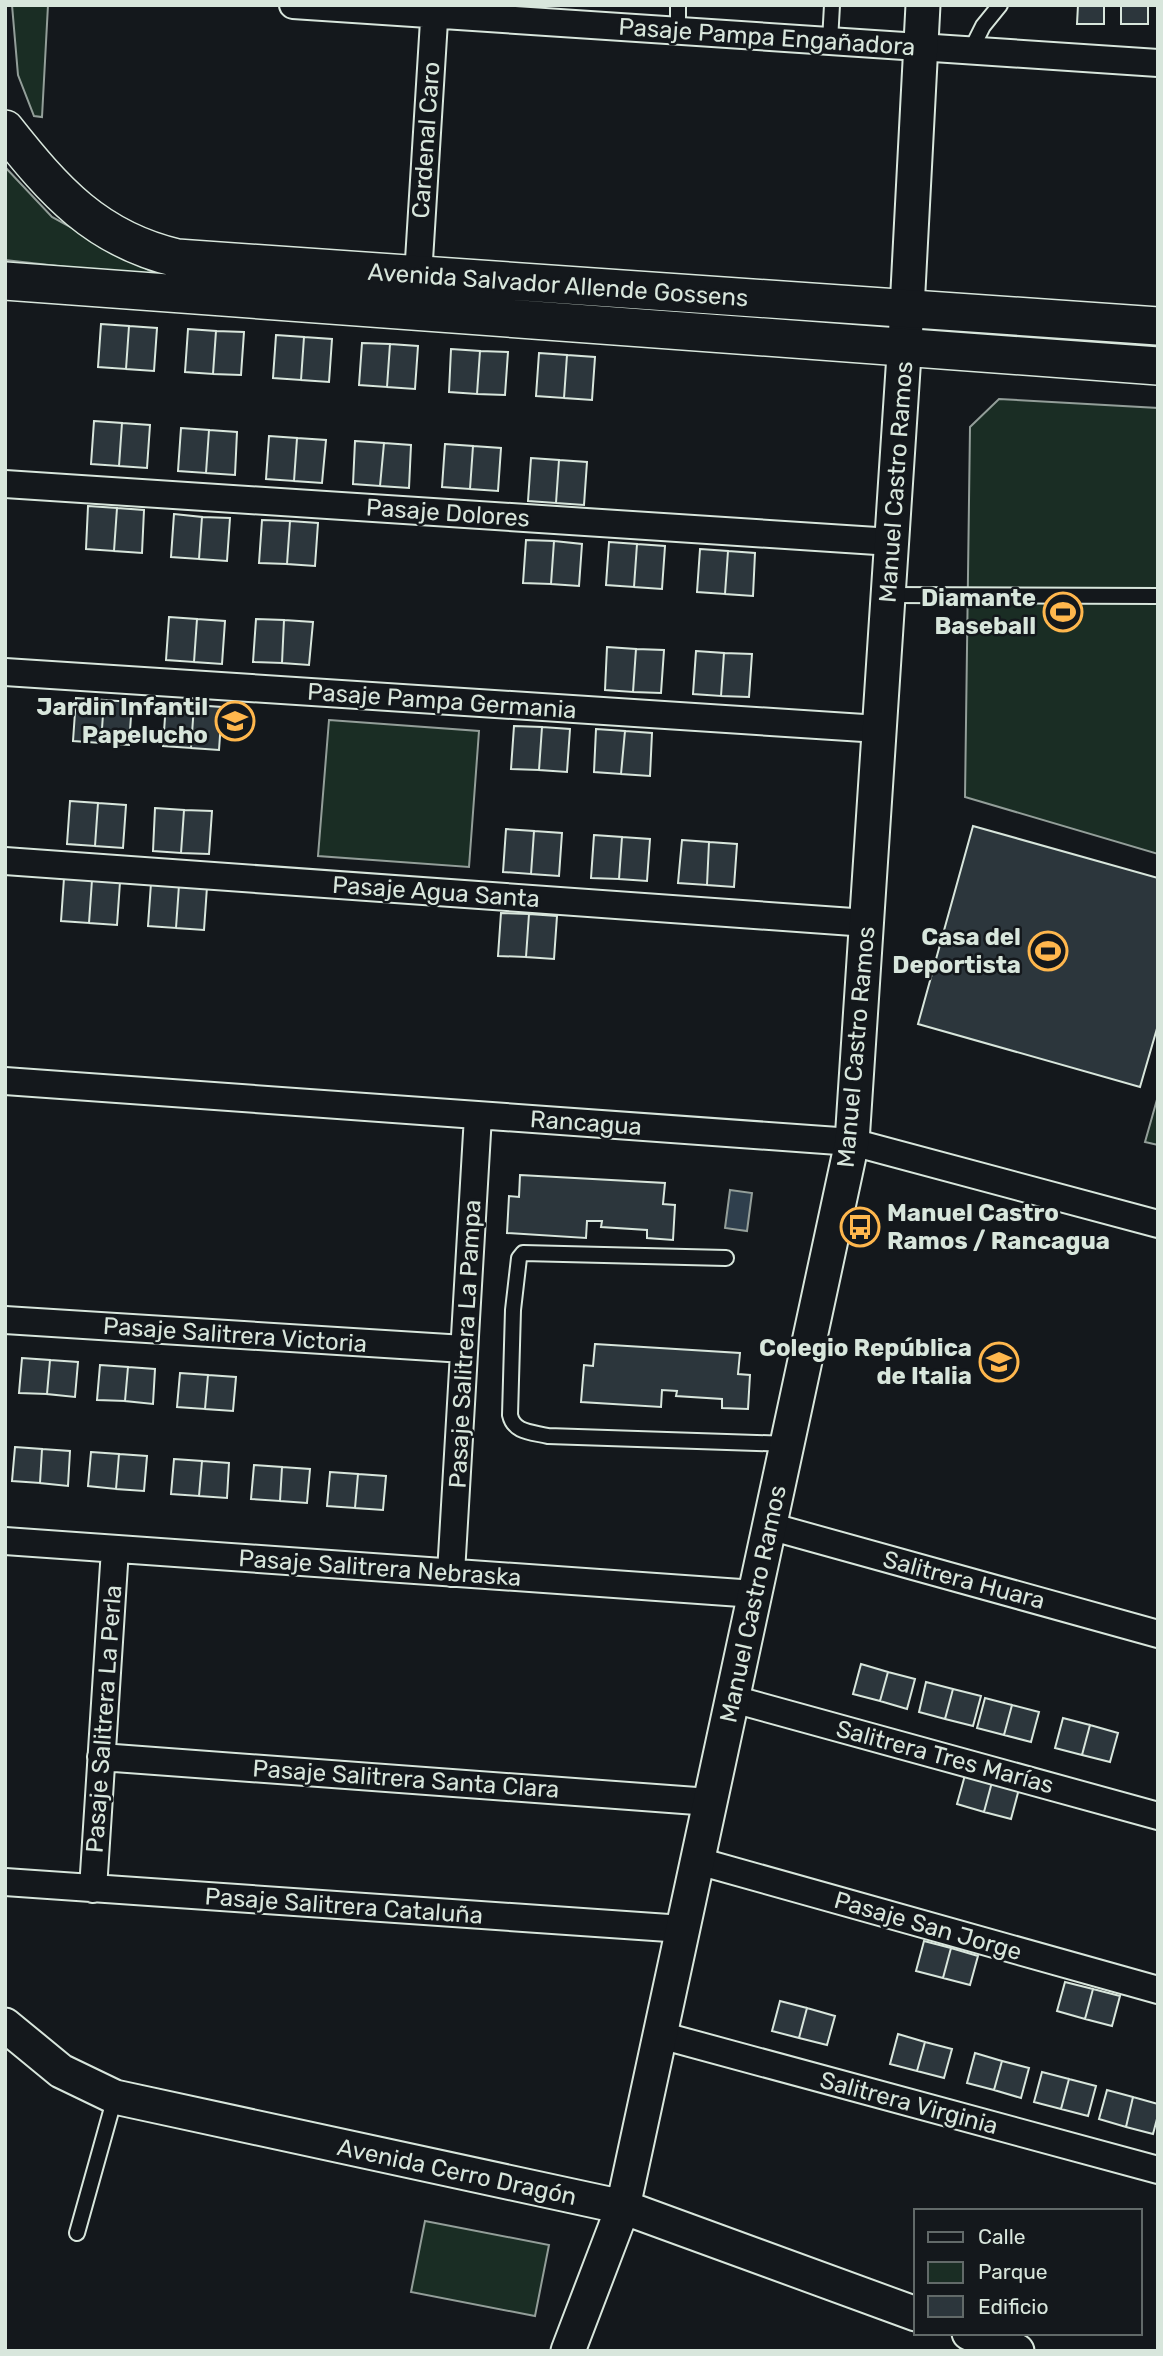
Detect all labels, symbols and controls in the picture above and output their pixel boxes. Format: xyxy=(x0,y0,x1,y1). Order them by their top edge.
street label: Pasaje Pampa Engañadora xyxy=(618,13,916,61)
street label: Cardenal Caro xyxy=(407,61,445,219)
street label: Avenida Salvador Allende Gossens xyxy=(367,258,749,312)
street label: Manuel Castro Ramos xyxy=(874,360,918,604)
street label: Pasaje Dolores xyxy=(365,493,531,533)
place label: Diamante Baseball xyxy=(921,584,1036,640)
sports icon: Diamante Baseball xyxy=(1042,591,1084,633)
street label: Pasaje Pampa Germania xyxy=(306,678,578,724)
place label: Jardin Infantil Papelucho xyxy=(37,693,208,749)
school or university icon: Jardin Infantil Papelucho xyxy=(214,700,256,742)
street label: Pasaje Agua Santa xyxy=(331,871,541,913)
place label: Casa del Deportista xyxy=(892,923,1021,979)
street label: Manuel Castro Ramos xyxy=(832,925,880,1169)
sports icon: Casa del Deportista xyxy=(1027,930,1069,972)
street label: Rancagua xyxy=(529,1105,643,1141)
street label: Pasaje Salitrera La Pampa xyxy=(443,1199,487,1489)
place label: Manuel Castro Ramos / Rancagua xyxy=(887,1199,1110,1255)
bus stop icon: Manuel Castro Ramos / Rancagua xyxy=(839,1206,881,1248)
street label: Pasaje Salitrera Victoria xyxy=(102,1312,368,1358)
place label: Colegio República de Italia xyxy=(759,1334,972,1390)
school or university icon: Colegio República de Italia xyxy=(978,1341,1020,1383)
street label: Manuel Castro Ramos xyxy=(714,1483,792,1725)
street label: Pasaje Salitrera Nebraska xyxy=(238,1544,522,1592)
street label: Salitrera Huara xyxy=(880,1545,1048,1615)
street label: Pasaje Salitrera La Perla xyxy=(81,1584,127,1854)
street label: Salitrera Tres Marías xyxy=(833,1714,1057,1800)
street label: Pasaje Salitrera Santa Clara xyxy=(252,1754,560,1804)
street label: Pasaje Salitrera Cataluña xyxy=(204,1882,484,1930)
street label: Pasaje San Jorge xyxy=(831,1886,1025,1966)
street label: Salitrera Virginia xyxy=(817,2066,1001,2140)
street label: Avenida Cerro Dragón xyxy=(335,2133,579,2211)
legend xyxy=(914,2209,1142,2335)
text: Calle xyxy=(978,2224,1026,2249)
text: Parque xyxy=(978,2259,1048,2284)
text: Edificio xyxy=(978,2294,1048,2319)

